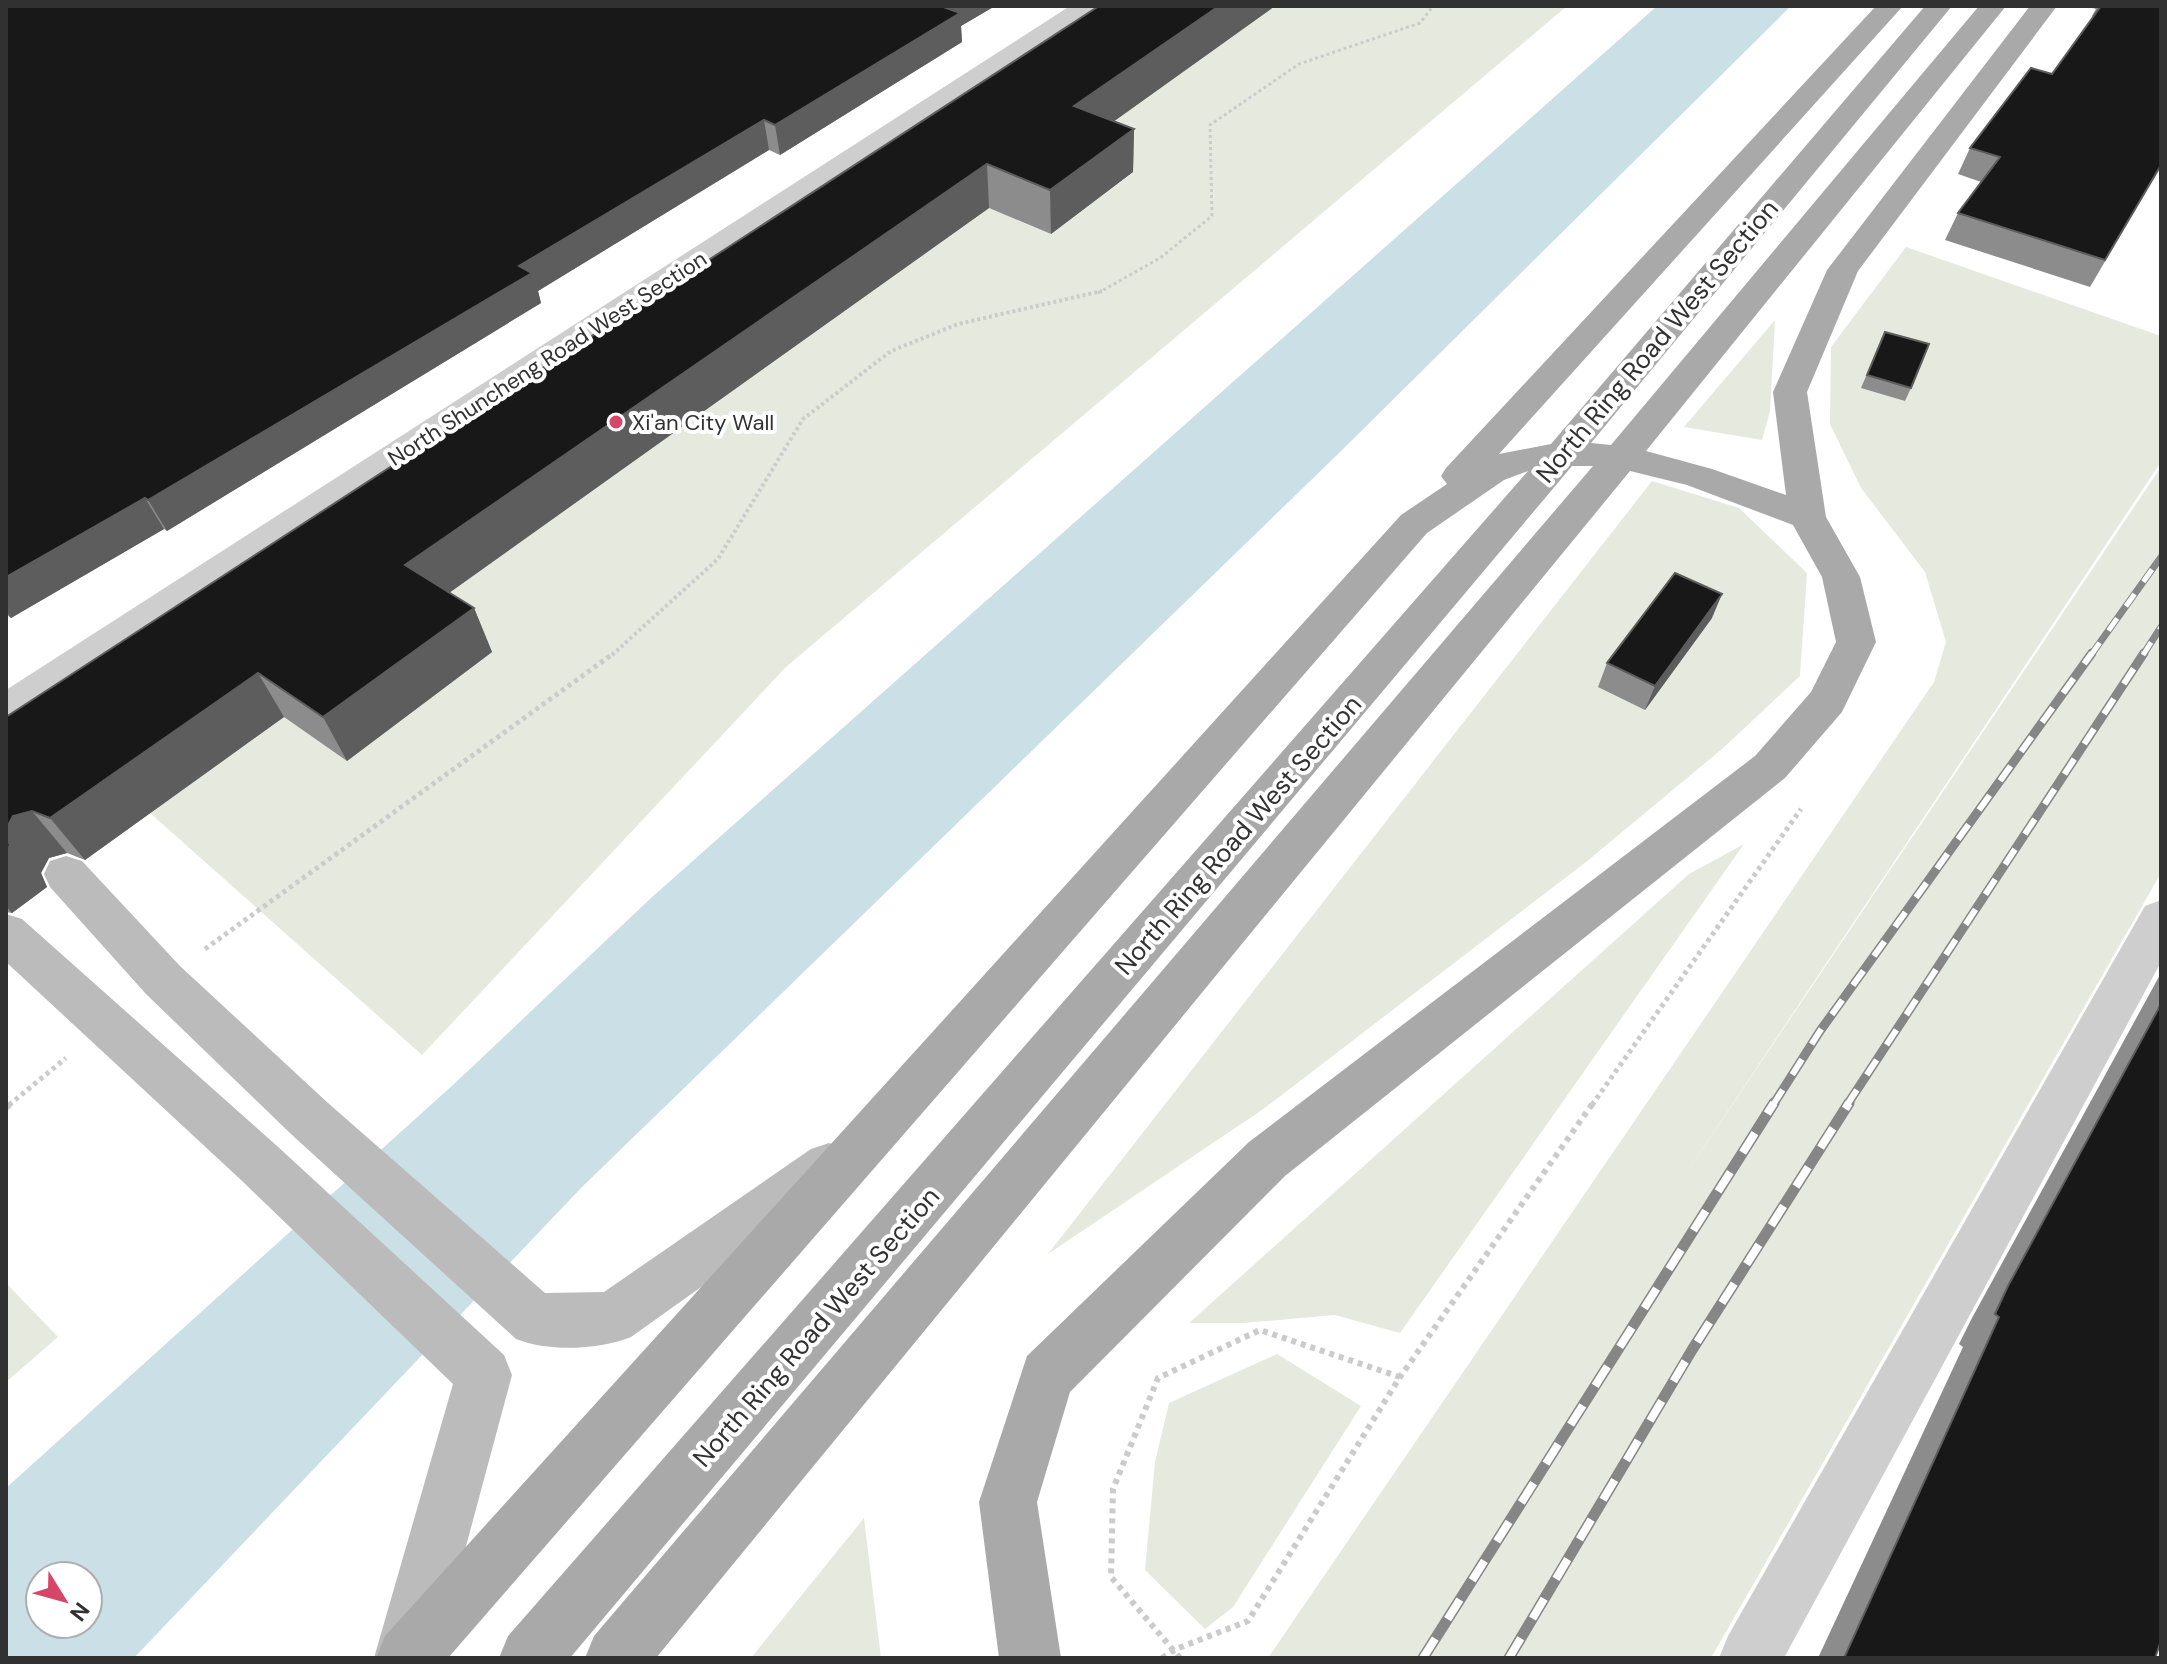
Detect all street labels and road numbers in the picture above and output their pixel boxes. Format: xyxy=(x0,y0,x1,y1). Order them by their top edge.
street label: North Ring Road West Section xyxy=(1528,192,1786,490)
street label: North Shuncheng Road West Section xyxy=(382,244,712,473)
street label: North Ring Road West Section xyxy=(1107,688,1369,982)
street label: North Ring Road West Section xyxy=(685,1180,947,1474)

